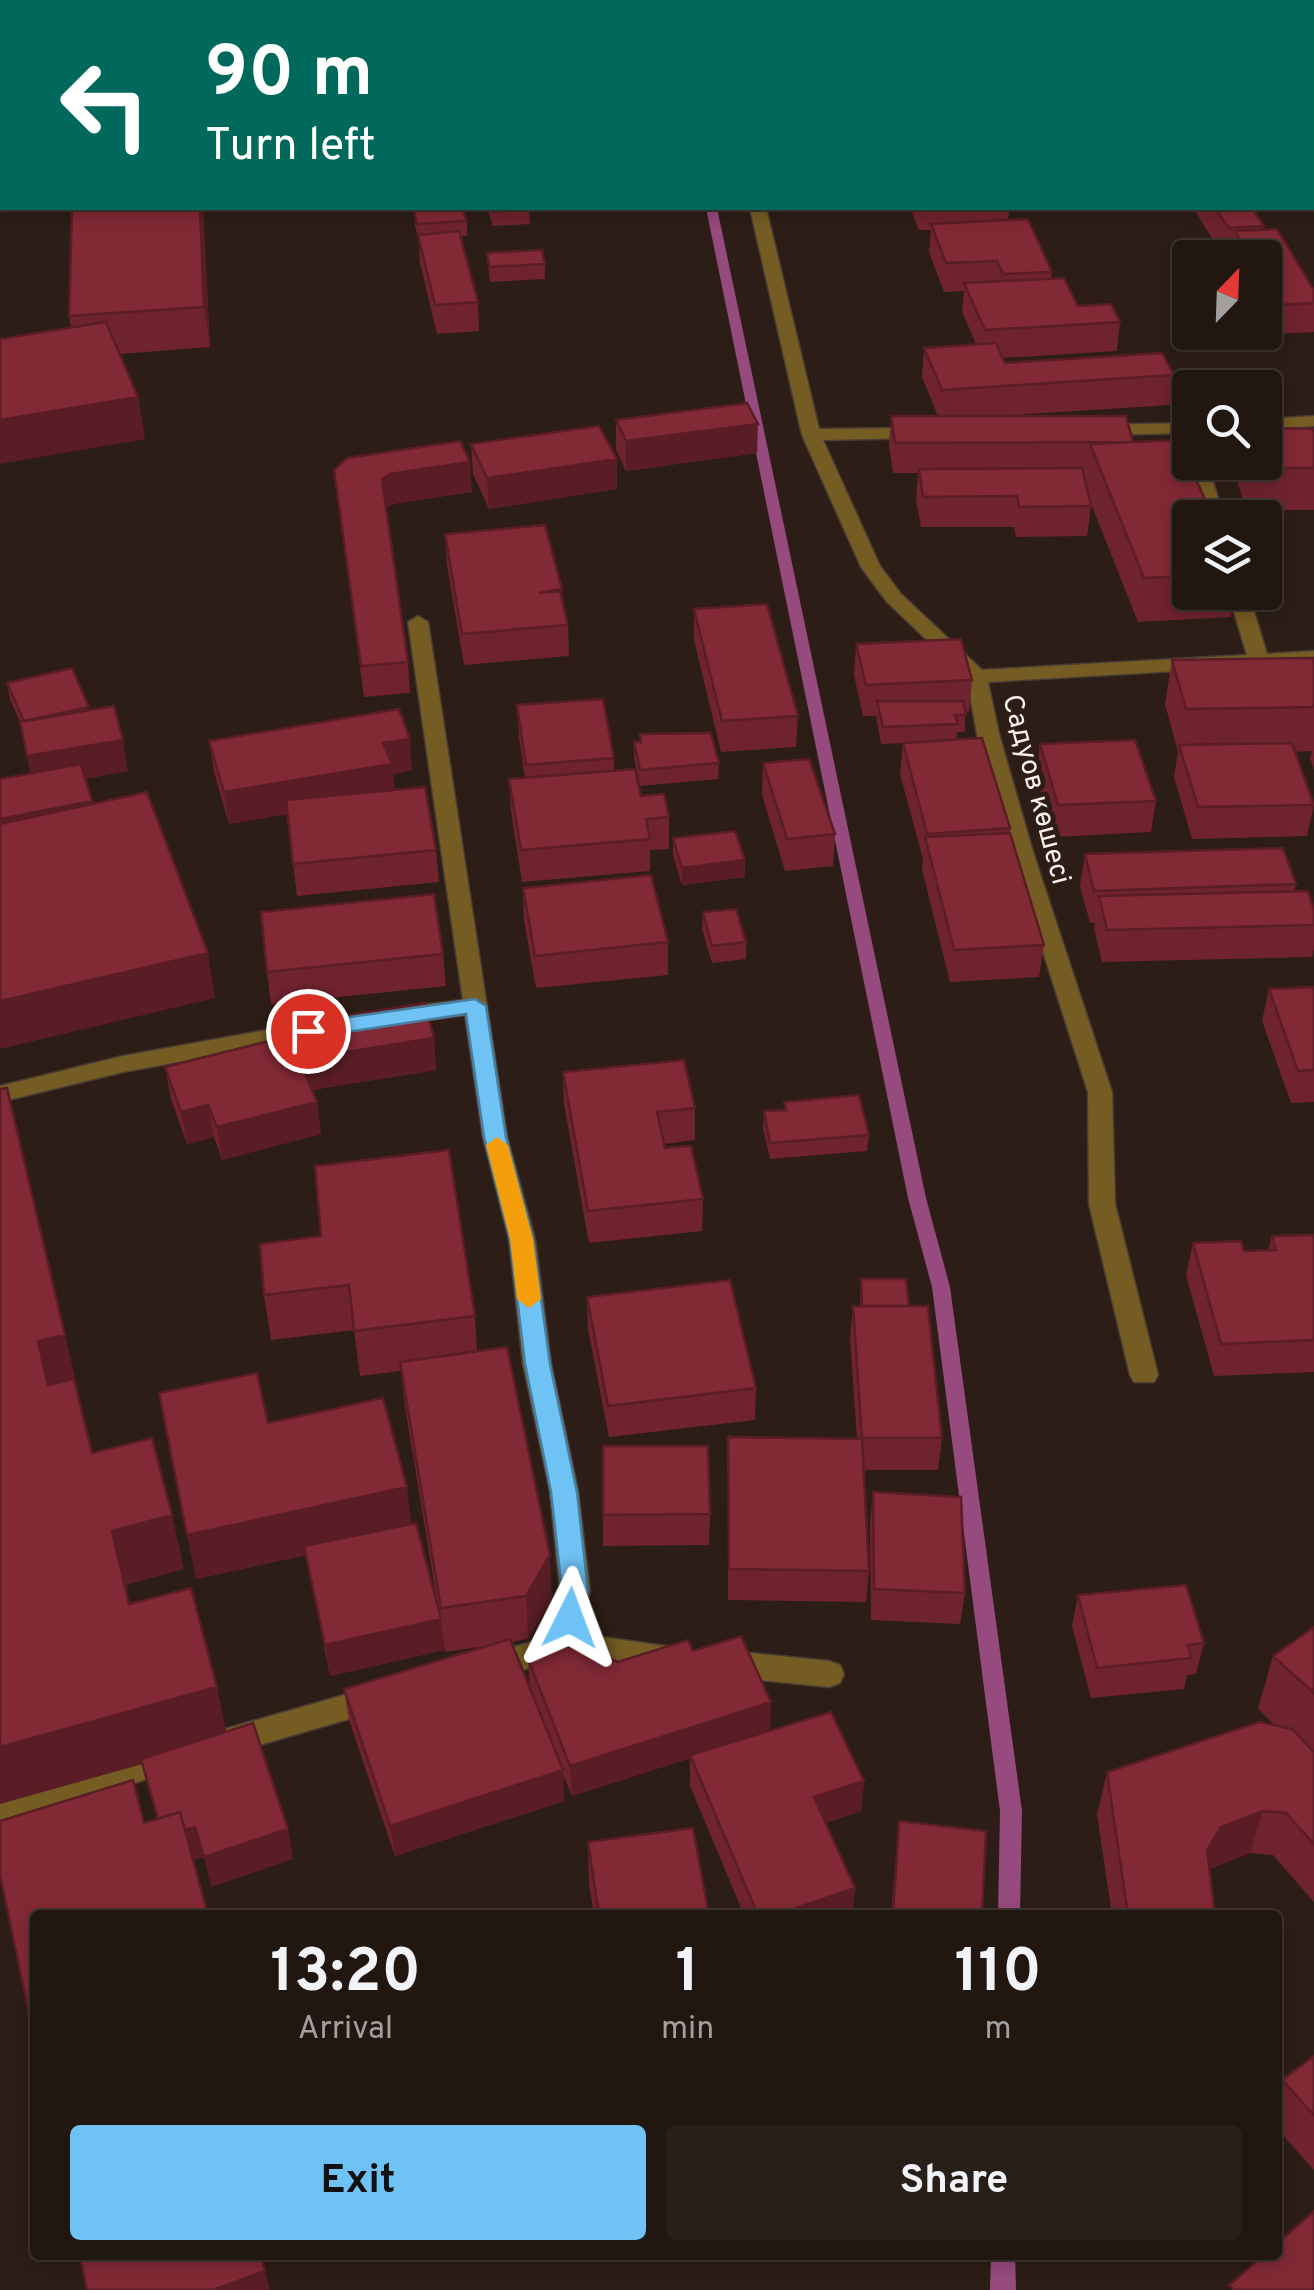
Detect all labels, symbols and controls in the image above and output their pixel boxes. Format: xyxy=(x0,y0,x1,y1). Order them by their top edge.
text: 90 m xyxy=(205,32,373,121)
icon: left xyxy=(40,40,170,170)
text: Turn left xyxy=(205,119,376,176)
north arrow xyxy=(1172,240,1282,350)
map controls xyxy=(1172,240,1282,610)
button: search xyxy=(1172,370,1282,480)
button: layers xyxy=(1172,500,1282,610)
street label: Садуов көшесі xyxy=(992,691,1078,889)
pin xyxy=(266,989,351,1074)
icon: arrive xyxy=(281,1004,336,1059)
position arrow xyxy=(518,1566,622,1670)
text: 13:20 xyxy=(270,1937,421,2013)
text: 1 xyxy=(676,1937,700,2013)
text: 110 xyxy=(954,1937,1042,2013)
text: Arrival xyxy=(298,2010,393,2050)
text: min xyxy=(661,2010,714,2050)
text: m xyxy=(985,2010,1012,2050)
button: Exit xyxy=(70,2125,646,2240)
button: Share xyxy=(666,2125,1242,2240)

